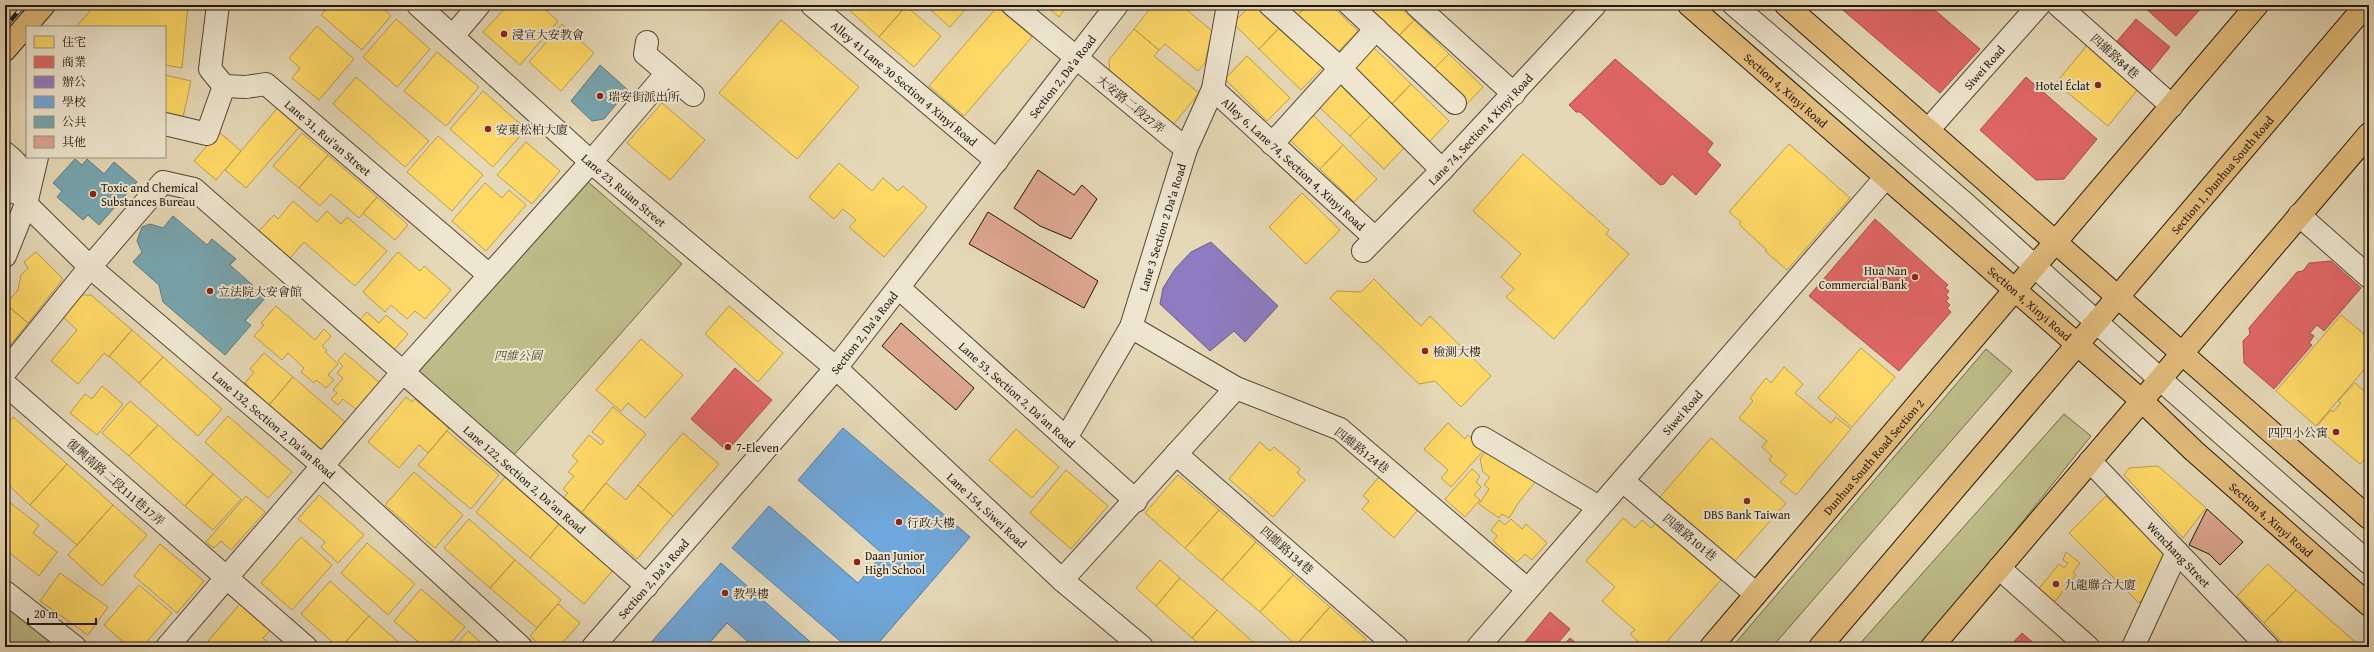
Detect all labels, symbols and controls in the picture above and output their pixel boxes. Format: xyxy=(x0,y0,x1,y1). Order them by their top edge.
street label: Alley 41 Lane 30 Section 4 Xinyi Road xyxy=(828,16,982,150)
legend xyxy=(26,26,166,158)
place label: 浸宣大安教會 xyxy=(512,26,584,43)
marker: 浸宣大安教會 xyxy=(499,29,509,39)
street label: 四維路84巷 xyxy=(2087,30,2143,82)
street label: Section 2, Da'a Road xyxy=(1024,31,1100,121)
text: 住宅 xyxy=(62,33,86,50)
street label: Siwei Road xyxy=(1959,41,2009,93)
street label: Section 4, Xinyi Road xyxy=(1741,49,1832,132)
text: 商業 xyxy=(62,53,86,70)
street label: Lane 74, Section 4 Xinyi Road xyxy=(1424,69,1537,189)
street label: 大安路二段27弄 xyxy=(1093,71,1169,137)
text: 辦公 xyxy=(62,73,86,90)
place label: Hotel Éclat xyxy=(2036,77,2091,94)
marker: Hotel Éclat xyxy=(2093,80,2103,90)
place label: 瑞安街派出所 xyxy=(608,88,680,105)
marker: 瑞安街派出所 xyxy=(595,91,605,101)
text: 學校 xyxy=(62,93,86,110)
street label: Alley 6, Lane 74, Section 4, Xinyi Road xyxy=(1218,93,1370,234)
street label: Lane 31, Rui'an Street xyxy=(281,96,376,180)
street label: Section 1, Dunhua South Road xyxy=(2166,111,2277,238)
text: 公共 xyxy=(62,113,86,130)
place label: 安東松柏大廈 xyxy=(496,121,568,138)
marker: 安東松柏大廈 xyxy=(483,124,493,134)
text: 其他 xyxy=(62,133,86,150)
street label: Lane 23, Ruian Street xyxy=(578,149,671,231)
street label: Lane 3 Section 2 Da'a Road xyxy=(1134,161,1190,293)
place label: Toxic and Chemical Substances Bureau xyxy=(101,179,199,210)
marker: Toxic and Chemical Substances Bureau xyxy=(88,189,98,199)
place label: Hua Nan Commercial Bank xyxy=(1819,262,1908,293)
street label: Section 4, Xinyi Road xyxy=(1985,262,2076,345)
marker: Hua Nan Commercial Bank xyxy=(1910,272,1920,282)
place label: 立法院大安會館 xyxy=(218,283,302,300)
marker: 立法院大安會館 xyxy=(205,286,215,296)
street label: Section 2, Da'a Road xyxy=(826,287,902,378)
street label: Lane 53, Section 2, Da'an Road xyxy=(955,337,1080,452)
place label: 檢測大樓 xyxy=(1433,343,1481,360)
marker: 檢測大樓 xyxy=(1420,346,1430,356)
park label: 四維公園 xyxy=(494,347,544,364)
street label: Lane 132, Section 2, Da'an Road xyxy=(209,367,340,482)
street label: Siwei Road xyxy=(1658,386,1706,438)
street label: Dunhua South Road Section 2 xyxy=(1819,395,1927,518)
street label: Lane 122, Section 2, Da'an Road xyxy=(460,421,590,538)
street label: 四維路124巷 xyxy=(1331,423,1393,477)
place label: 四四小公寓 xyxy=(2268,424,2328,441)
marker: 四四小公寓 xyxy=(2331,427,2341,437)
street label: 復興南路二段111巷17弄 xyxy=(63,435,169,529)
place label: 7-Eleven xyxy=(736,439,779,456)
marker: 7-Eleven xyxy=(723,442,733,452)
street label: Lane 154, Siwei Road xyxy=(944,468,1031,552)
street label: Section 4, Xinyi Road xyxy=(2226,478,2317,561)
marker: DBS Bank Taiwan xyxy=(1742,496,1752,506)
place label: DBS Bank Taiwan xyxy=(1704,506,1791,523)
street label: 四維路101巷 xyxy=(1660,509,1720,565)
place label: 行政大樓 xyxy=(907,514,955,531)
marker: 行政大樓 xyxy=(894,517,904,527)
street label: Wenchang Street xyxy=(2143,517,2215,591)
street label: 四維路134巷 xyxy=(1257,522,1317,578)
street label: Section 2, Da'a Road xyxy=(613,534,693,622)
place label: Daan Junior High School xyxy=(865,547,926,578)
marker: Daan Junior High School xyxy=(852,557,862,567)
place label: 九龍聯合大廈 xyxy=(2064,576,2136,593)
marker: 九龍聯合大廈 xyxy=(2051,579,2061,589)
place label: 教學樓 xyxy=(733,585,769,602)
marker: 教學樓 xyxy=(720,588,730,598)
scale bar xyxy=(28,600,96,626)
text: 20 m xyxy=(34,605,58,622)

